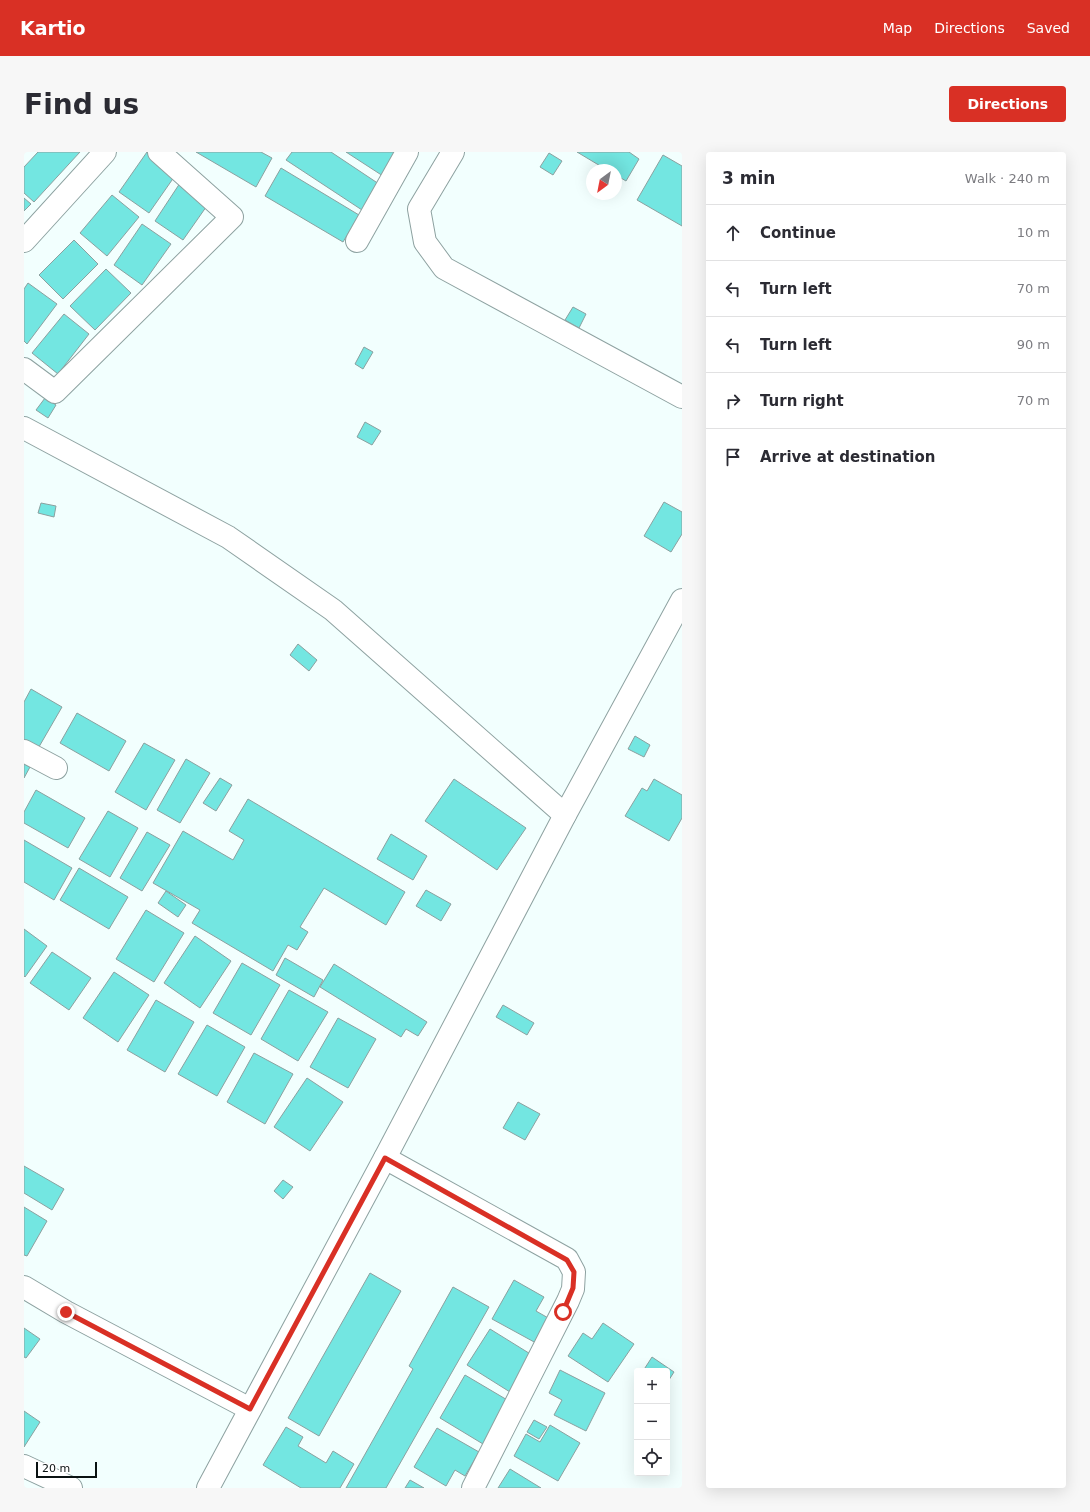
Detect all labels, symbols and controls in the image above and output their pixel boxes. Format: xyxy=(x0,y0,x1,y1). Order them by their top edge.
text: Kartio xyxy=(20,17,86,39)
text: Map xyxy=(883,20,912,36)
text: Directions xyxy=(934,20,1005,36)
text: Saved xyxy=(1027,20,1070,36)
button: Directions xyxy=(949,86,1066,122)
text: Find us xyxy=(24,88,139,121)
north arrow xyxy=(586,164,622,200)
text: 3 min xyxy=(722,168,775,188)
text: Walk · 240 m xyxy=(965,171,1050,186)
icon: ahead xyxy=(722,222,744,244)
text: Continue xyxy=(760,224,836,242)
text: 10 m xyxy=(1017,225,1050,240)
icon: left xyxy=(722,278,744,300)
text: Turn left xyxy=(760,280,832,298)
text: 70 m xyxy=(1017,281,1050,296)
icon: left xyxy=(722,334,744,356)
text: Turn left xyxy=(760,336,832,354)
text: 90 m xyxy=(1017,337,1050,352)
icon: right xyxy=(722,390,744,412)
text: Turn right xyxy=(760,392,844,410)
text: 70 m xyxy=(1017,393,1050,408)
icon: arrive xyxy=(722,446,744,468)
text: Arrive at destination xyxy=(760,448,935,466)
route end xyxy=(57,1303,75,1321)
route start xyxy=(554,1303,572,1321)
map controls xyxy=(634,1368,670,1476)
button: + xyxy=(634,1368,670,1404)
button: − xyxy=(634,1404,670,1440)
button: locate xyxy=(634,1440,670,1476)
scale bar xyxy=(36,1460,97,1479)
text: 20 m xyxy=(42,1462,70,1475)

